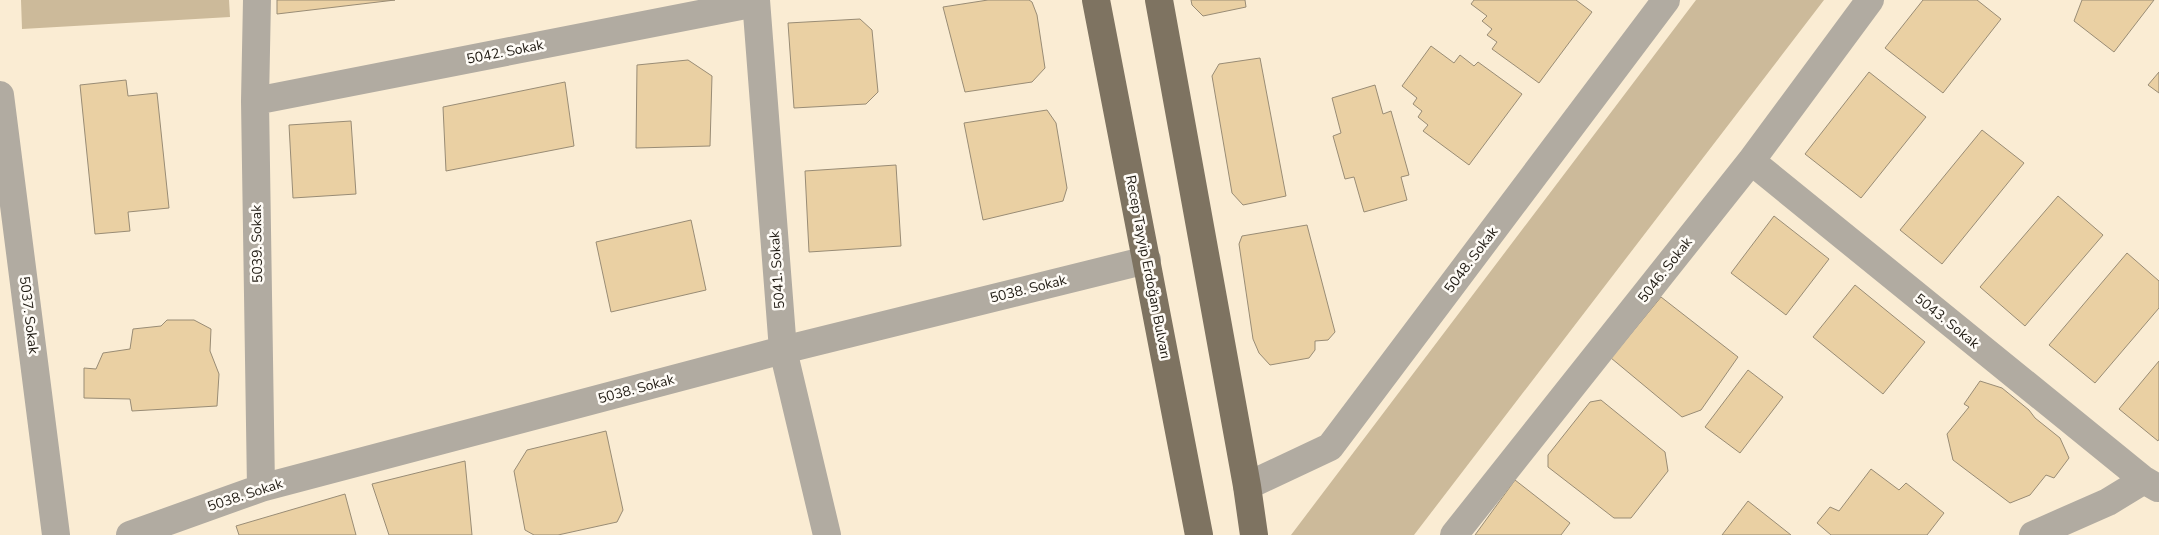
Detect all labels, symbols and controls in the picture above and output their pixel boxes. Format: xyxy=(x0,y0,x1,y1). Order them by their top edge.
street label: 5042. Sokak xyxy=(465,35,546,69)
street label: Recep Tayyip Erdoğan Bulvarı xyxy=(1121,173,1175,361)
street label: 5039. Sokak xyxy=(247,204,267,283)
street label: 5048. Sokak xyxy=(1440,222,1503,297)
street label: 5041. Sokak xyxy=(765,229,789,310)
street label: 5046. Sokak xyxy=(1633,233,1697,307)
street label: 5038. Sokak xyxy=(988,270,1069,308)
street label: 5037. Sokak xyxy=(15,275,43,356)
street label: 5043. Sokak xyxy=(1911,289,1984,354)
street label: 5038. Sokak xyxy=(596,369,677,408)
street label: 5038. Sokak xyxy=(205,474,286,516)

